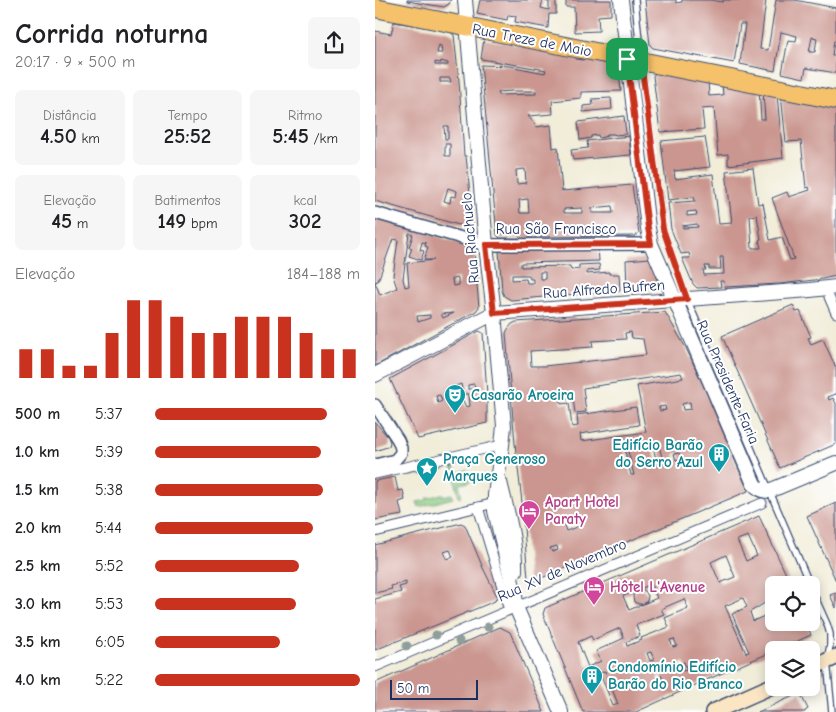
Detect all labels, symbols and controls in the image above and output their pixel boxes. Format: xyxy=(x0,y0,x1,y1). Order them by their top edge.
button: share xyxy=(308,17,360,69)
text: Corrida noturna xyxy=(15,18,208,50)
street label: Rua Treze de Maio xyxy=(471,20,593,60)
pin xyxy=(606,38,648,80)
icon: arrive xyxy=(613,45,641,73)
text: 20:17 · 9 × 500 m xyxy=(15,53,135,71)
text: Distância xyxy=(43,107,97,124)
text: Tempo xyxy=(168,107,207,124)
text: Ritmo xyxy=(288,107,322,124)
text: 4.50 xyxy=(40,124,77,148)
text: 25:52 xyxy=(164,124,211,148)
text: 5:45 xyxy=(272,124,309,148)
text: km xyxy=(77,130,100,147)
text: /km xyxy=(309,130,338,147)
text: Elevação xyxy=(43,192,96,209)
text: Batimentos xyxy=(154,192,221,209)
text: kcal xyxy=(293,192,317,209)
street label: Rua Riachuelo xyxy=(457,192,483,284)
text: 45 xyxy=(51,209,72,233)
text: 149 xyxy=(157,209,186,233)
text: 302 xyxy=(289,209,322,233)
text: m xyxy=(72,215,88,232)
text: bpm xyxy=(186,215,218,232)
street label: Rua São Francisco xyxy=(496,220,616,238)
text: Elevação xyxy=(15,265,75,283)
text: 184–188 m xyxy=(287,265,360,283)
street label: Rua Alfredo Bufren xyxy=(542,276,666,302)
street label: Rua Presidente Faria xyxy=(693,317,763,447)
theatre icon: Casarão Aroeira xyxy=(443,383,467,414)
place label: Casarão Aroeira xyxy=(471,386,574,404)
text: 500 m xyxy=(15,405,60,423)
text: 5:37 xyxy=(95,405,122,423)
place label: Edifício Barão do Serro Azul xyxy=(613,436,703,471)
building icon: Edifício Barão do Serro Azul xyxy=(707,442,731,473)
text: 1.0 km xyxy=(15,443,60,461)
text: 5:39 xyxy=(95,443,123,461)
place label: Praça Generoso Marques xyxy=(443,450,546,485)
place icon: Praça Generoso Marques xyxy=(415,456,439,487)
text: 1.5 km xyxy=(15,481,59,499)
text: 5:38 xyxy=(95,481,123,499)
place label: Apart Hotel Paraty xyxy=(545,493,619,528)
hotel icon: Apart Hotel Paraty xyxy=(517,499,541,530)
text: 2.0 km xyxy=(15,519,61,537)
text: 5:44 xyxy=(95,519,122,537)
street label: Rua XV de Novembro xyxy=(495,535,629,605)
text: 2.5 km xyxy=(15,557,61,575)
text: 5:52 xyxy=(95,557,124,575)
hotel icon: Hôtel L'Avenue xyxy=(582,575,606,606)
map controls xyxy=(765,576,820,696)
button: locate xyxy=(765,576,820,631)
place label: Hôtel L'Avenue xyxy=(610,578,705,596)
text: 3.0 km xyxy=(15,595,61,613)
text: 5:53 xyxy=(95,595,123,613)
text: 3.5 km xyxy=(15,633,61,651)
text: 6:05 xyxy=(95,633,125,651)
button: layers xyxy=(765,641,820,696)
place label: Condomínio Edifício Barão do Rio Branco xyxy=(608,658,743,693)
building icon: Condomínio Edifício Barão do Rio Branco xyxy=(580,664,604,695)
text: 4.0 km xyxy=(15,671,61,689)
text: 5:22 xyxy=(95,671,123,689)
scale bar xyxy=(390,677,477,700)
text: 50 m xyxy=(397,680,429,697)

